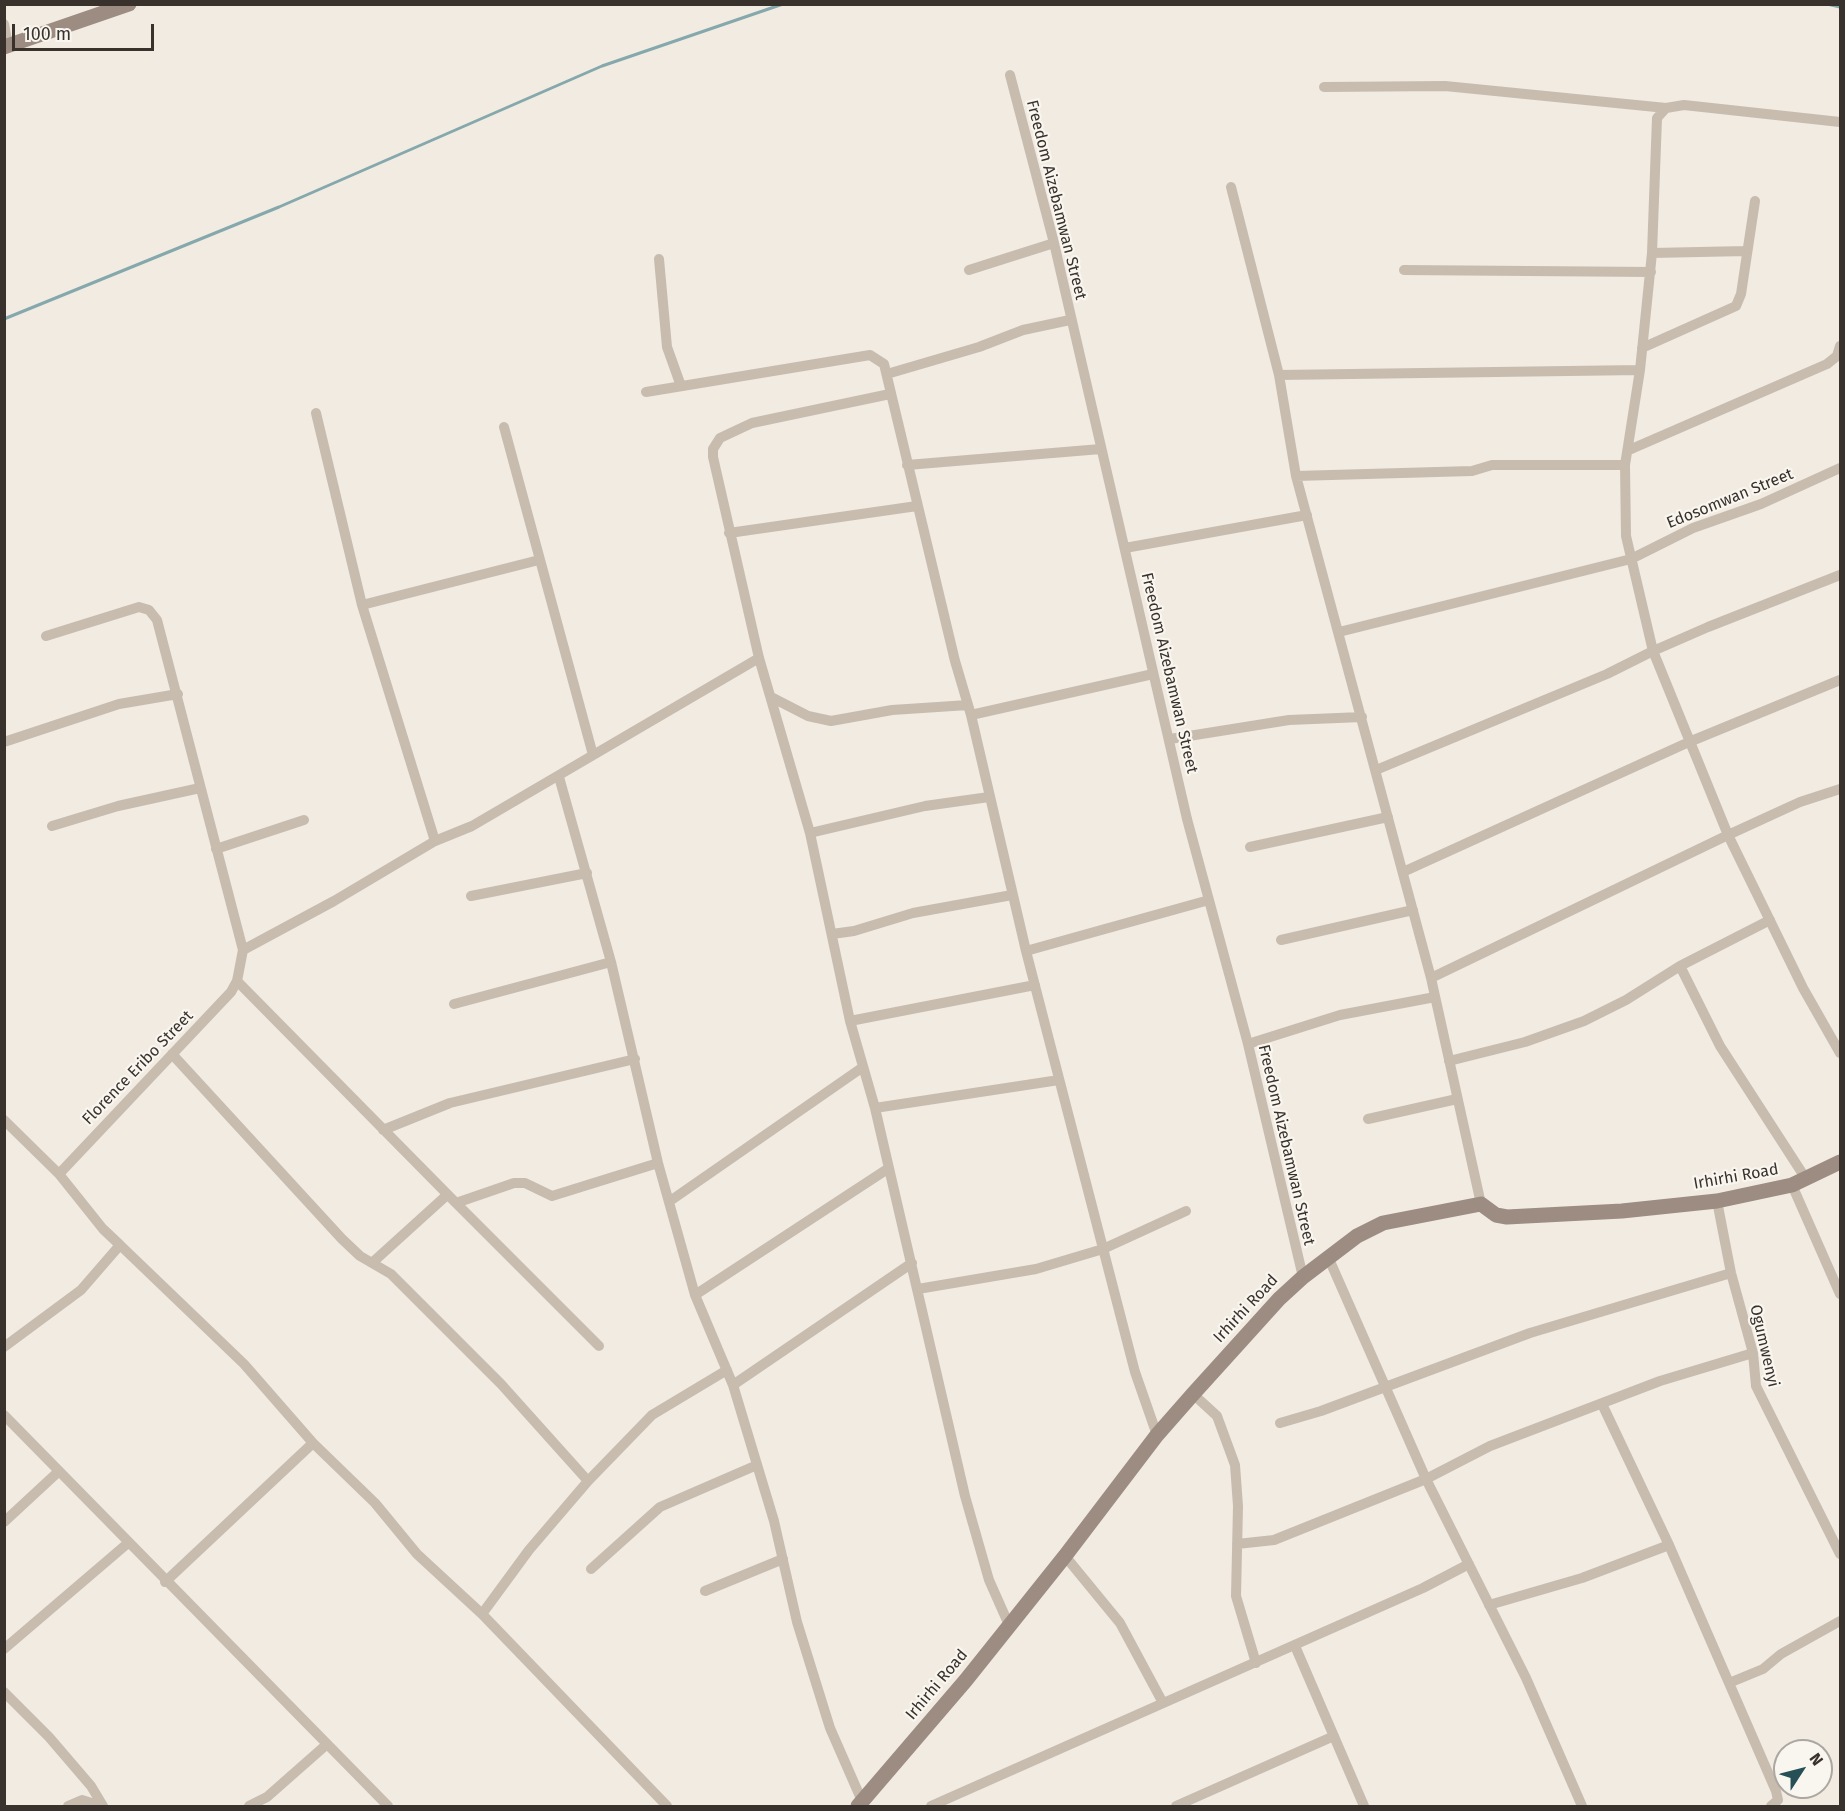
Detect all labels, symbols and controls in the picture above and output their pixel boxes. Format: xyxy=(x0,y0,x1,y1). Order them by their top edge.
scale bar xyxy=(15,12,158,50)
text: 100 m xyxy=(23,23,71,45)
street label: Freedom Aizebamwan Street xyxy=(1022,98,1090,302)
street label: Edosomwan Street xyxy=(1664,465,1796,533)
street label: Freedom Aizebamwan Street xyxy=(1137,571,1201,775)
street label: Florence Eribo Street xyxy=(79,1007,197,1129)
street label: Freedom Aizebamwan Street xyxy=(1254,1043,1318,1247)
street label: Irhirhi Road xyxy=(1692,1160,1780,1194)
street label: Irhirhi Road xyxy=(1210,1271,1282,1347)
street label: Ogumwenyi xyxy=(1745,1303,1783,1389)
street label: Irhirhi Road xyxy=(902,1646,972,1724)
north arrow xyxy=(1773,1739,1833,1799)
text: N xyxy=(1806,1749,1827,1769)

